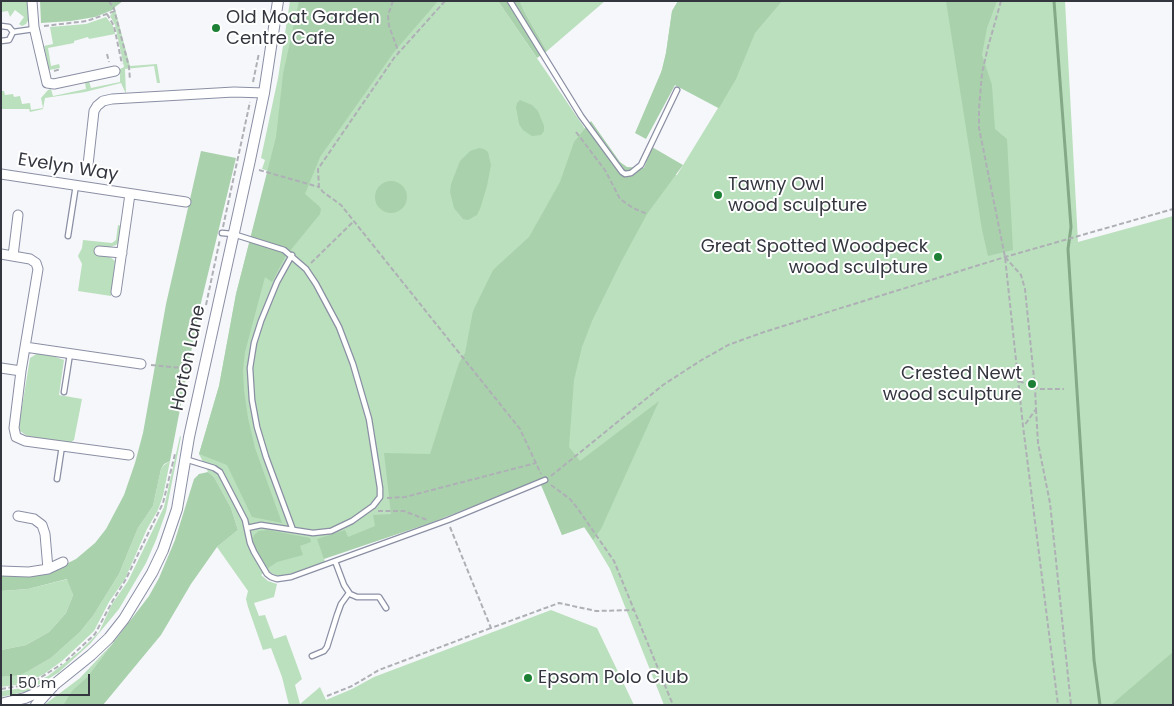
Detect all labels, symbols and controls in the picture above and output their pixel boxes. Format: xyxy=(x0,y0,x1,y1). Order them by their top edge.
place label: Old Moat Garden Centre Cafe xyxy=(226,7,380,50)
marker: Old Moat Garden Centre Cafe xyxy=(210,22,222,34)
street label: Evelyn Way xyxy=(16,149,120,187)
place label: Tawny Owl wood sculpture xyxy=(728,174,867,216)
marker: Tawny Owl wood sculpture xyxy=(712,189,724,201)
place label: Great Spotted Woodpeck wood sculpture xyxy=(701,236,928,278)
marker: Great Spotted Woodpeck wood sculpture xyxy=(932,251,944,263)
street label: Horton Lane xyxy=(167,303,211,413)
place label: Crested Newt wood sculpture xyxy=(883,363,1022,406)
marker: Crested Newt wood sculpture xyxy=(1026,378,1038,390)
scale bar xyxy=(12,664,92,696)
place label: Epsom Polo Club xyxy=(538,667,688,689)
text: 50 m xyxy=(18,672,56,693)
marker: Epsom Polo Club xyxy=(522,672,534,684)

